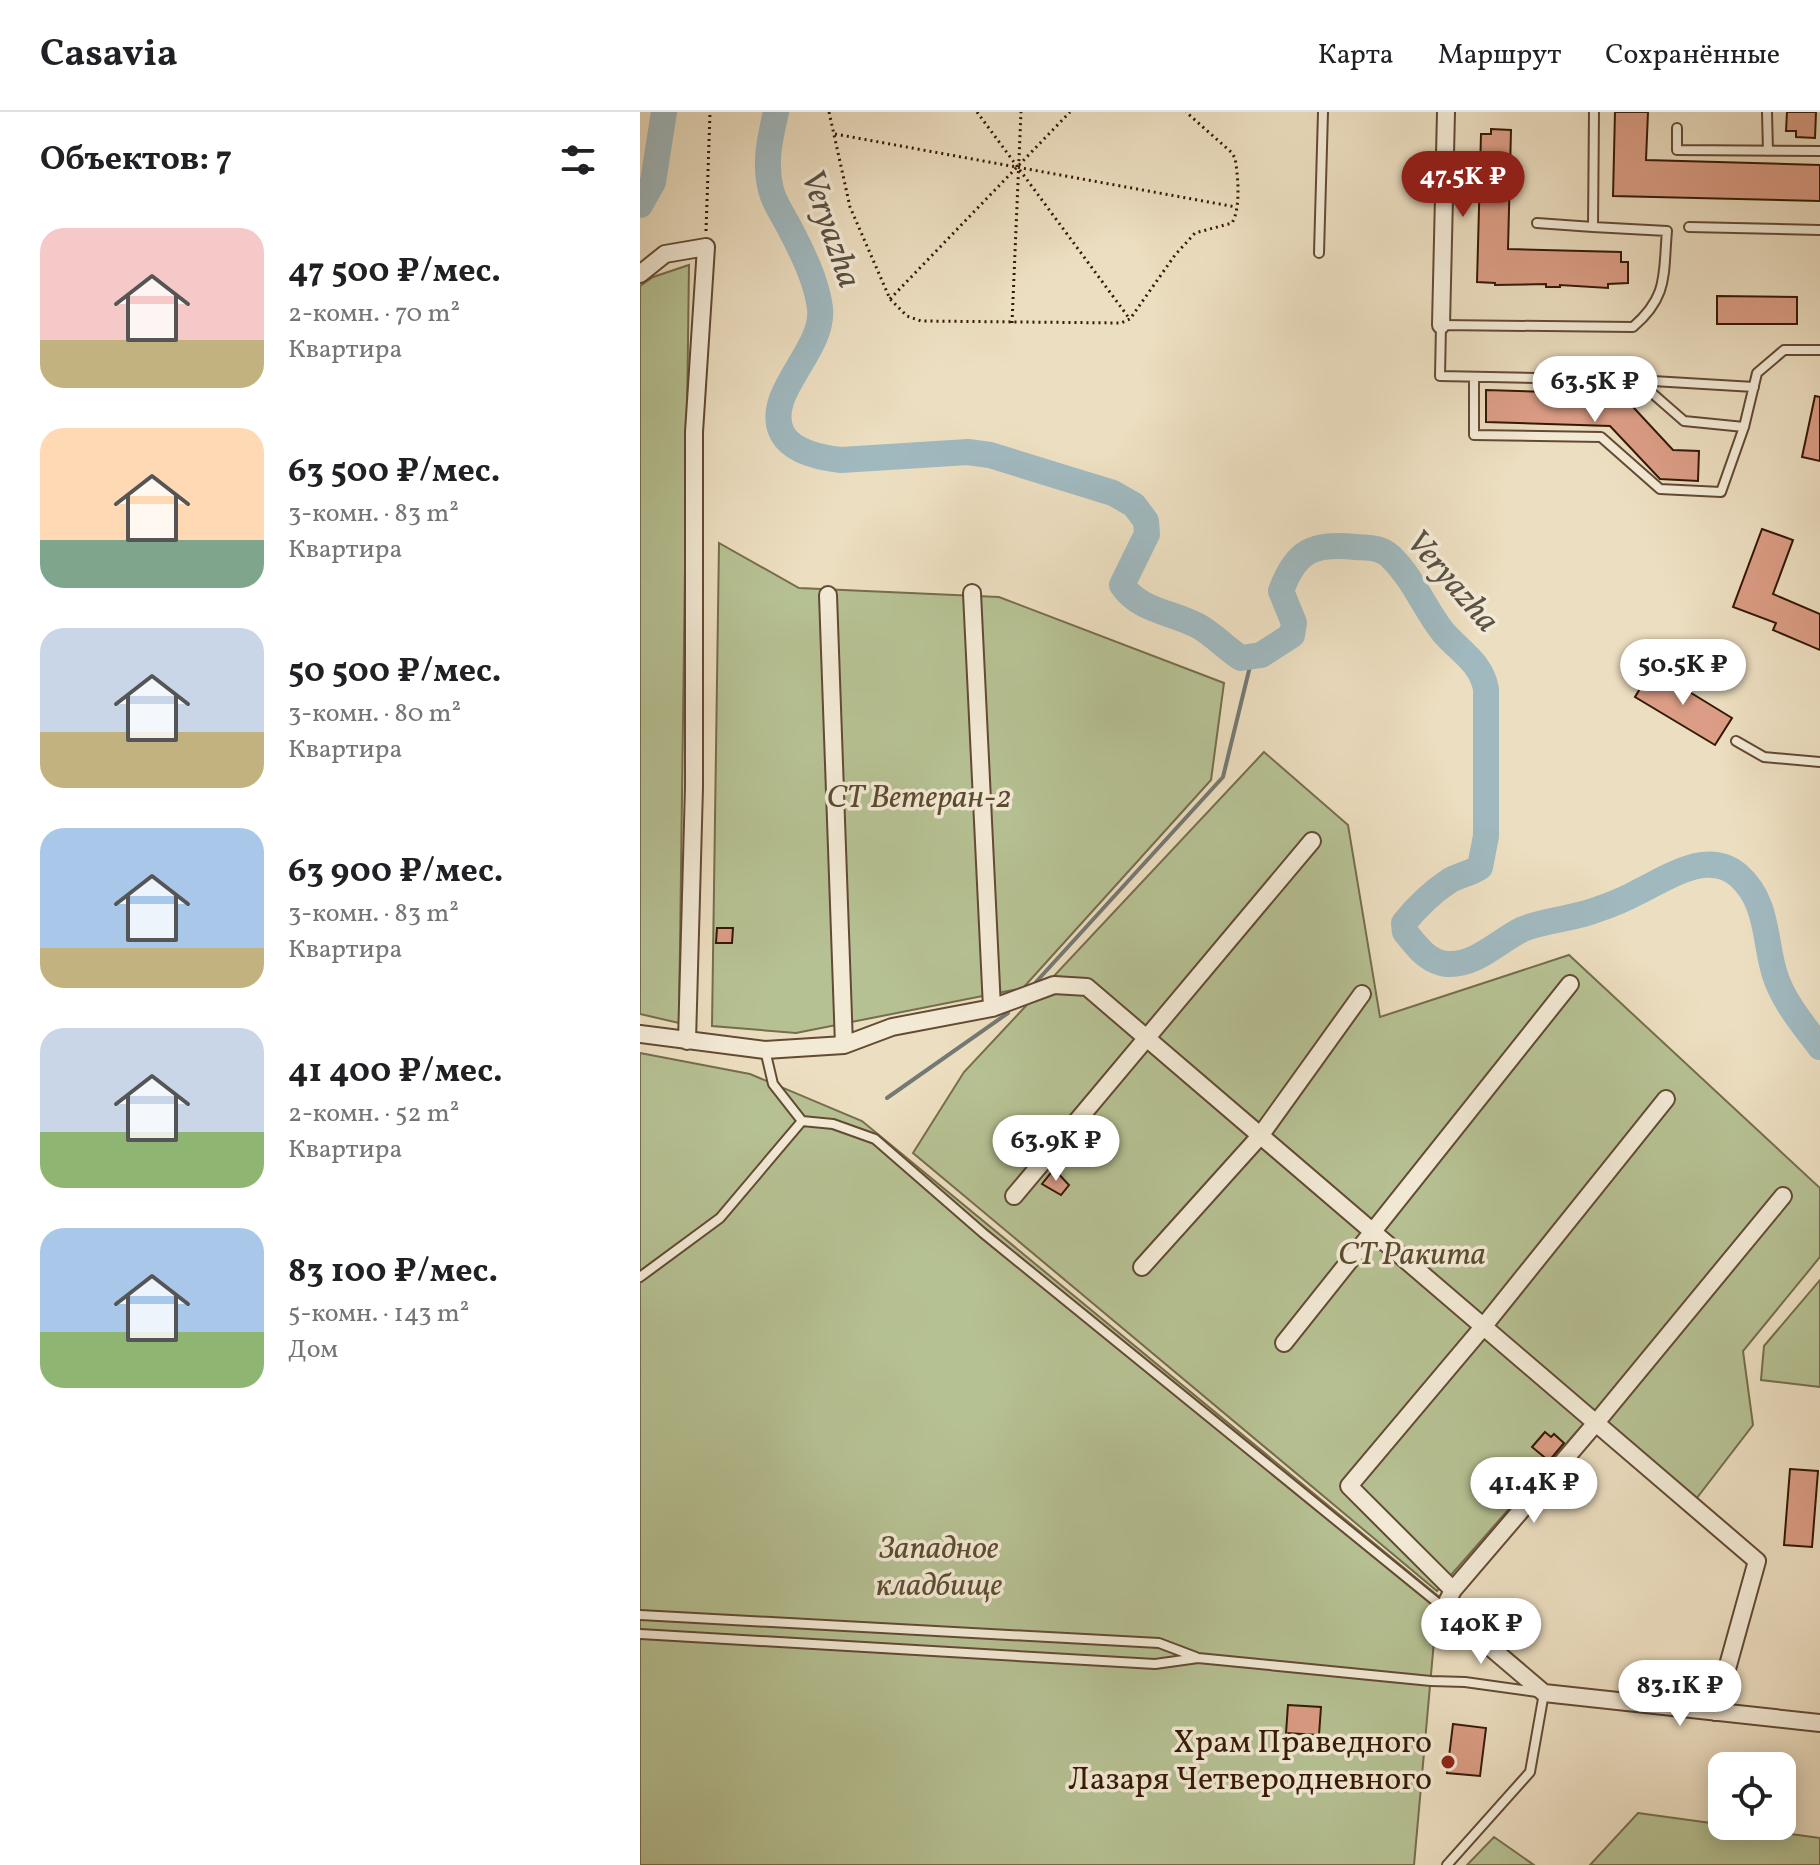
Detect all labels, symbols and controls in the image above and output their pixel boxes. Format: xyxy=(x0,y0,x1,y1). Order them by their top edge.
text: Casavia xyxy=(40,29,178,82)
text: Карта xyxy=(1318,36,1394,75)
text: Маршрут xyxy=(1438,36,1561,75)
text: Сохранённые xyxy=(1605,36,1780,75)
text: Объектов: 7 xyxy=(40,137,232,184)
icon: filters xyxy=(556,138,600,182)
pin: 47.5K ₽ xyxy=(1389,151,1537,219)
text: 47.5K ₽ xyxy=(1420,159,1506,195)
water label: Veryazha xyxy=(787,163,871,295)
text: 47 500 ₽/мес. xyxy=(288,249,501,296)
icon: home xyxy=(104,260,200,356)
text: 2-комн. · 70 m² xyxy=(288,296,460,332)
text: Квартира xyxy=(288,332,402,368)
pin: 63.5K ₽ xyxy=(1521,356,1669,424)
text: 63.5K ₽ xyxy=(1551,364,1639,400)
text: 63 500 ₽/мес. xyxy=(288,449,500,496)
icon: home xyxy=(104,460,200,556)
text: 3-комн. · 83 m² xyxy=(288,496,459,532)
water label: Veryazha xyxy=(1393,520,1509,644)
text: Квартира xyxy=(288,532,402,568)
pin: 50.5K ₽ xyxy=(1609,639,1757,707)
text: 50.5K ₽ xyxy=(1638,647,1728,683)
text: 50 500 ₽/мес. xyxy=(288,649,502,696)
icon: home xyxy=(104,660,200,756)
text: 3-комн. · 80 m² xyxy=(288,696,461,732)
text: Квартира xyxy=(288,732,402,768)
park label: СТ Ветеран-2 xyxy=(827,777,1012,821)
text: 63 900 ₽/мес. xyxy=(288,849,503,896)
icon: home xyxy=(104,860,200,956)
text: 3-комн. · 83 m² xyxy=(288,896,459,932)
text: Квартира xyxy=(288,932,402,968)
text: 41 400 ₽/мес. xyxy=(288,1049,503,1096)
icon: home xyxy=(104,1060,200,1156)
text: 2-комн. · 52 m² xyxy=(288,1096,459,1132)
pin: 63.9K ₽ xyxy=(982,1115,1130,1183)
text: 63.9K ₽ xyxy=(1011,1123,1101,1159)
text: Квартира xyxy=(288,1132,402,1168)
park label: СТ Ракита xyxy=(1338,1234,1486,1278)
text: 83 100 ₽/мес. xyxy=(288,1249,498,1296)
icon: home xyxy=(104,1260,200,1356)
text: 5-комн. · 143 m² xyxy=(288,1296,469,1332)
text: Дом xyxy=(288,1332,338,1368)
pin: 41.4K ₽ xyxy=(1460,1457,1608,1525)
text: 41.4K ₽ xyxy=(1488,1465,1580,1501)
park label: Западное кладбище xyxy=(876,1528,1003,1609)
pin: 140K ₽ xyxy=(1416,1598,1546,1666)
text: 140K ₽ xyxy=(1439,1606,1523,1642)
pin: 83.1K ₽ xyxy=(1606,1660,1754,1728)
text: 83.1K ₽ xyxy=(1636,1668,1724,1704)
place label: Храм Праведного Лазаря Четверодневного xyxy=(1068,1722,1432,1803)
map controls xyxy=(1708,1752,1796,1840)
button: locate xyxy=(1708,1752,1796,1840)
marker: Храм Праведного Лазаря Четверодневного xyxy=(1439,1753,1457,1771)

